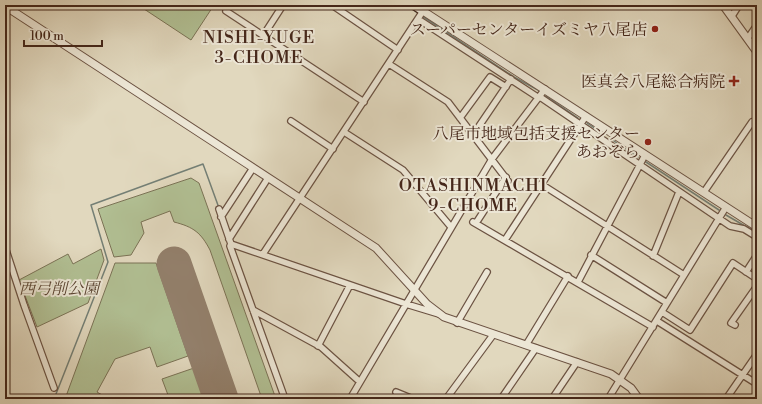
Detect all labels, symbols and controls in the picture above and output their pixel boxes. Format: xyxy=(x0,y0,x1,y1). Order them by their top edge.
place label: スーパーセンターイズミヤ八尾店 xyxy=(410,20,647,40)
scale bar xyxy=(24,22,102,48)
marker: スーパーセンターイズミヤ八尾店 xyxy=(650,24,660,34)
district label: NISHI-YUGE 3-CHOME xyxy=(203,27,315,69)
text: 100 m xyxy=(30,29,64,44)
place label: 医真会八尾総合病院 xyxy=(581,72,725,92)
marker: 医真会八尾総合病院 xyxy=(728,75,740,87)
place label: 八尾市地域包括支援センター あおぞら xyxy=(433,124,640,162)
marker: 八尾市地域包括支援センター あおぞら xyxy=(643,137,653,147)
district label: OTASHINMACHI 9-CHOME xyxy=(399,175,547,217)
park label: 西弓削公園 xyxy=(19,279,102,299)

